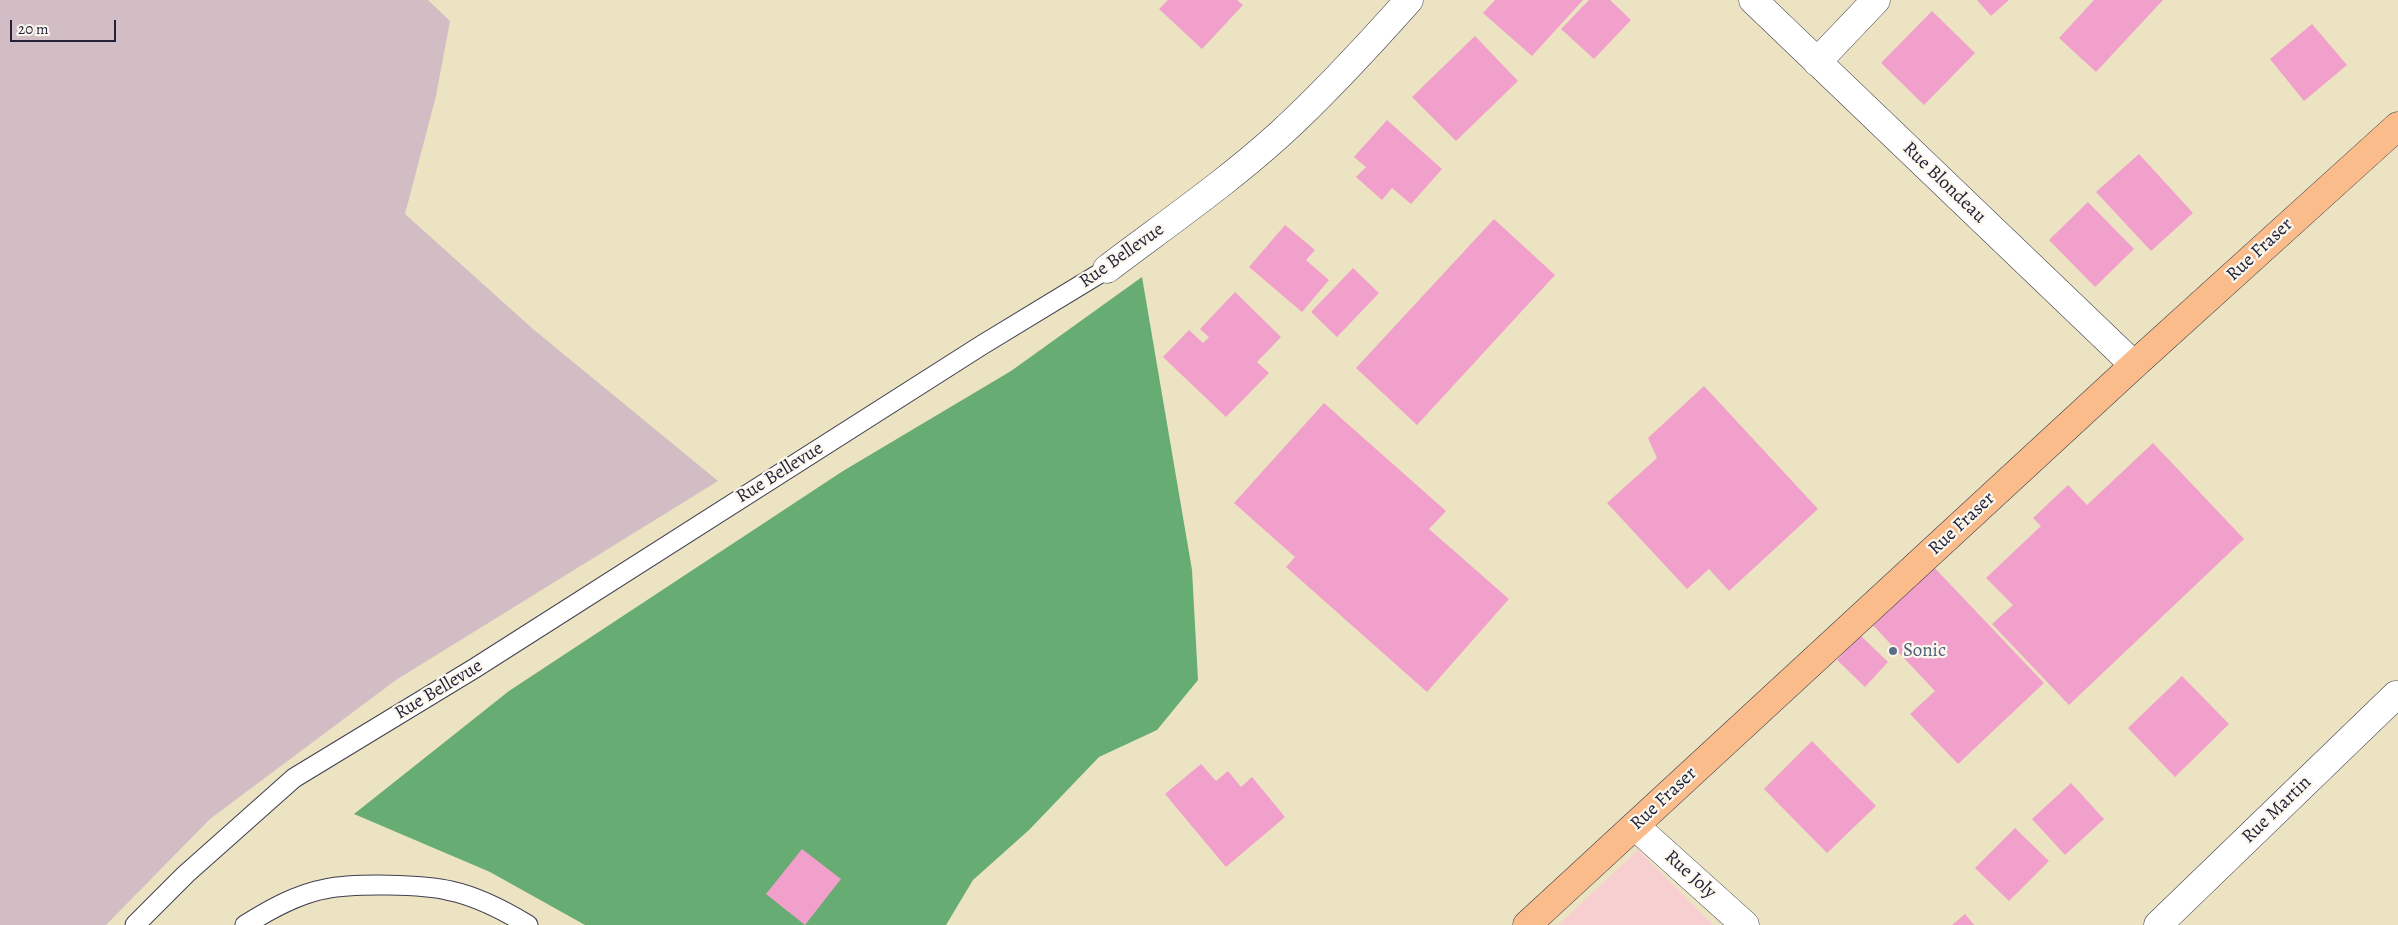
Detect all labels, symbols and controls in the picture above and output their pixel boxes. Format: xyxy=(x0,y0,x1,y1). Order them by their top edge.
scale bar xyxy=(12,10,119,42)
text: 20 m xyxy=(18,19,49,39)
street label: Rue Blondeau xyxy=(1897,138,1991,228)
street label: Rue Fraser xyxy=(2222,214,2298,286)
street label: Rue Bellevue xyxy=(1075,218,1169,294)
street label: Rue Bellevue xyxy=(732,437,828,509)
street label: Rue Fraser xyxy=(1924,488,2000,560)
place label: Sonic xyxy=(1903,640,1946,662)
marker: Sonic xyxy=(1887,645,1899,657)
street label: Rue Bellevue xyxy=(391,655,487,725)
street label: Rue Fraser xyxy=(1626,763,1702,835)
street label: Rue Martin xyxy=(2238,771,2316,849)
street label: Rue Joly xyxy=(1659,846,1721,904)

